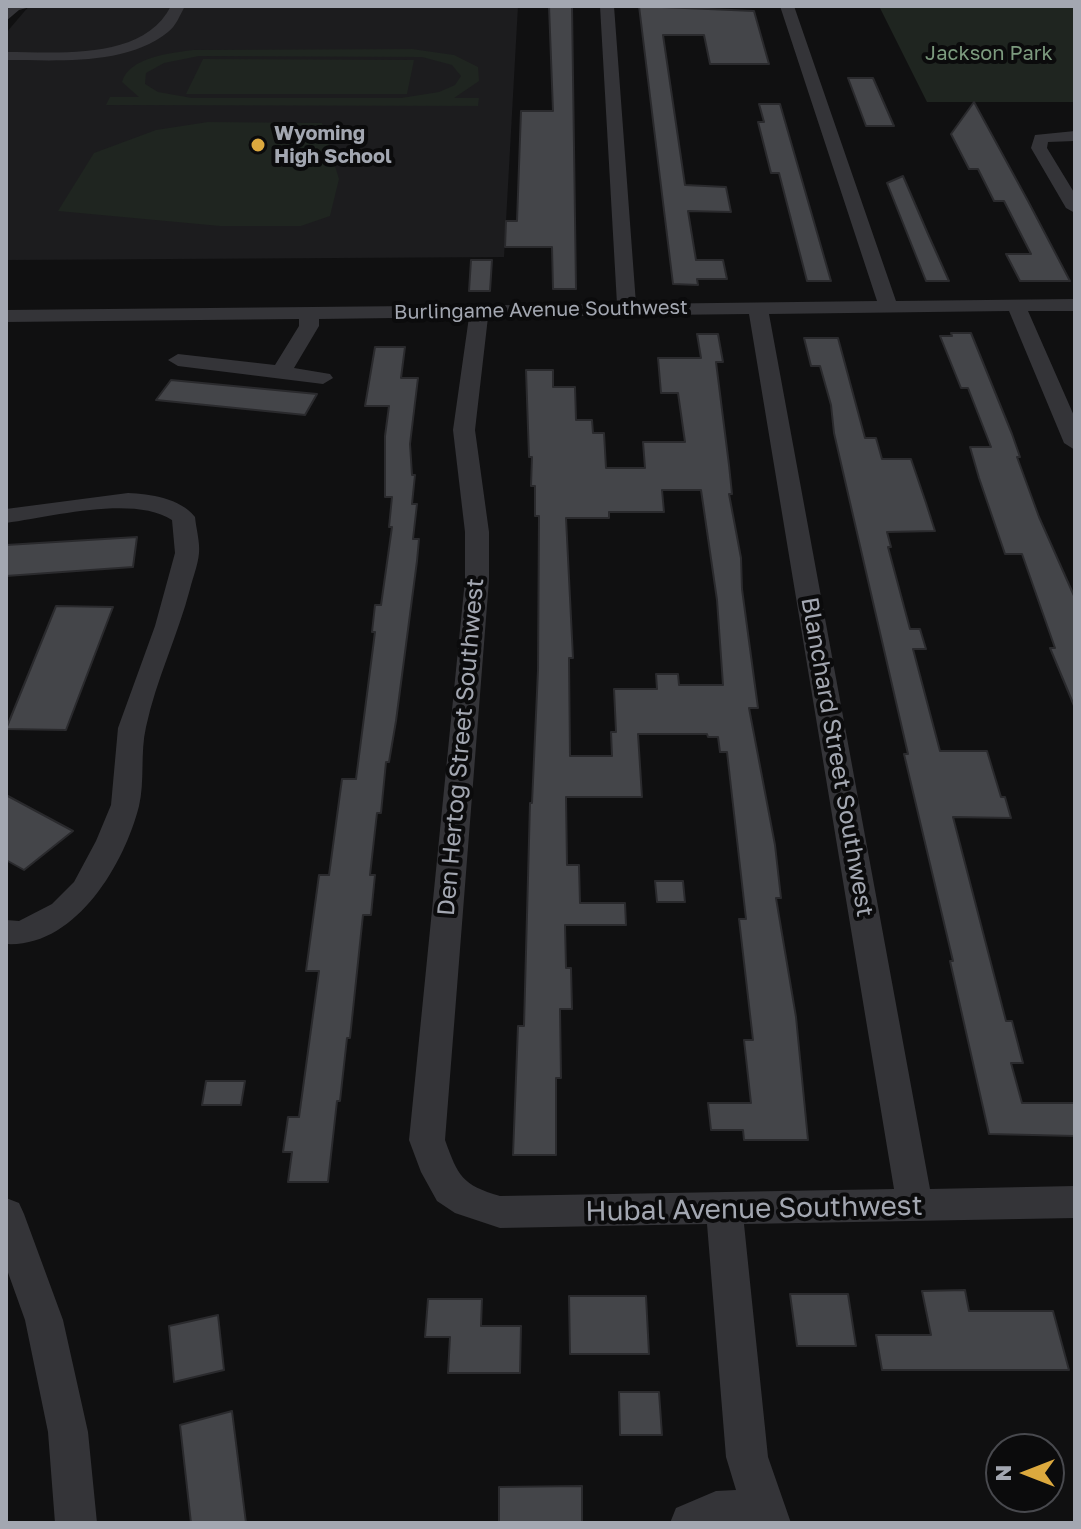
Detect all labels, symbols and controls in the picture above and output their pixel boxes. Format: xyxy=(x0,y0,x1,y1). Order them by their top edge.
park label: Jackson Park xyxy=(925,42,1053,66)
place label: Wyoming High School xyxy=(274,122,392,169)
marker: Wyoming High School xyxy=(249,136,267,154)
street label: Burlingame Avenue Southwest xyxy=(394,295,688,325)
street label: Den Hertog Street Southwest xyxy=(432,577,490,917)
street label: Blanchard Street Southwest xyxy=(795,595,879,919)
street label: Hubal Avenue Southwest xyxy=(585,1189,923,1229)
north arrow xyxy=(985,1433,1065,1513)
text: N xyxy=(989,1465,1016,1481)

